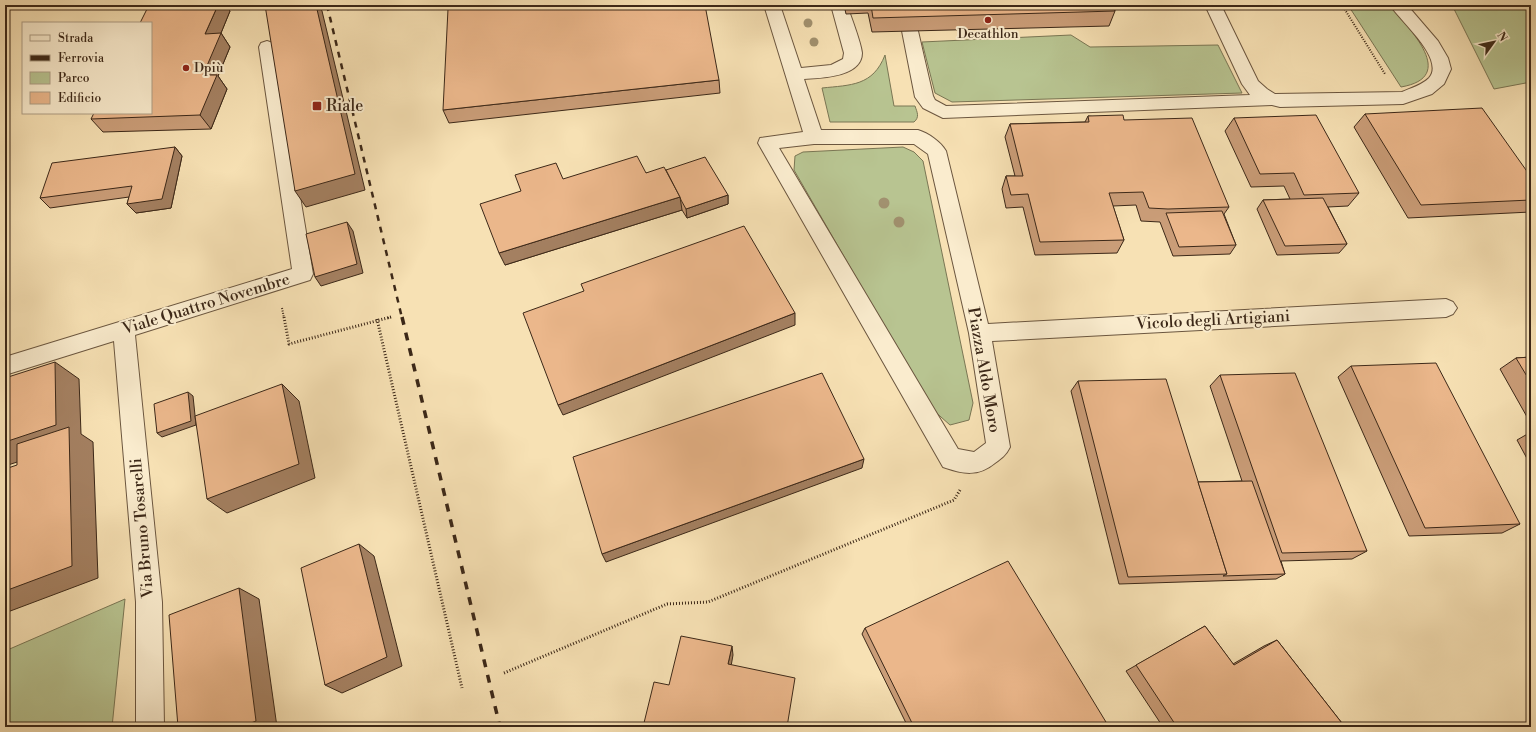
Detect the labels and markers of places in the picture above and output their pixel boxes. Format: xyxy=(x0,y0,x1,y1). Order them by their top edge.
marker: Decathlon xyxy=(983,15,993,25)
place label: Decathlon xyxy=(957,26,1019,42)
place label: Dpiù xyxy=(194,60,224,76)
marker: Dpiù xyxy=(181,63,191,73)
place label: Riale xyxy=(326,96,363,116)
marker: Riale xyxy=(311,100,323,112)

